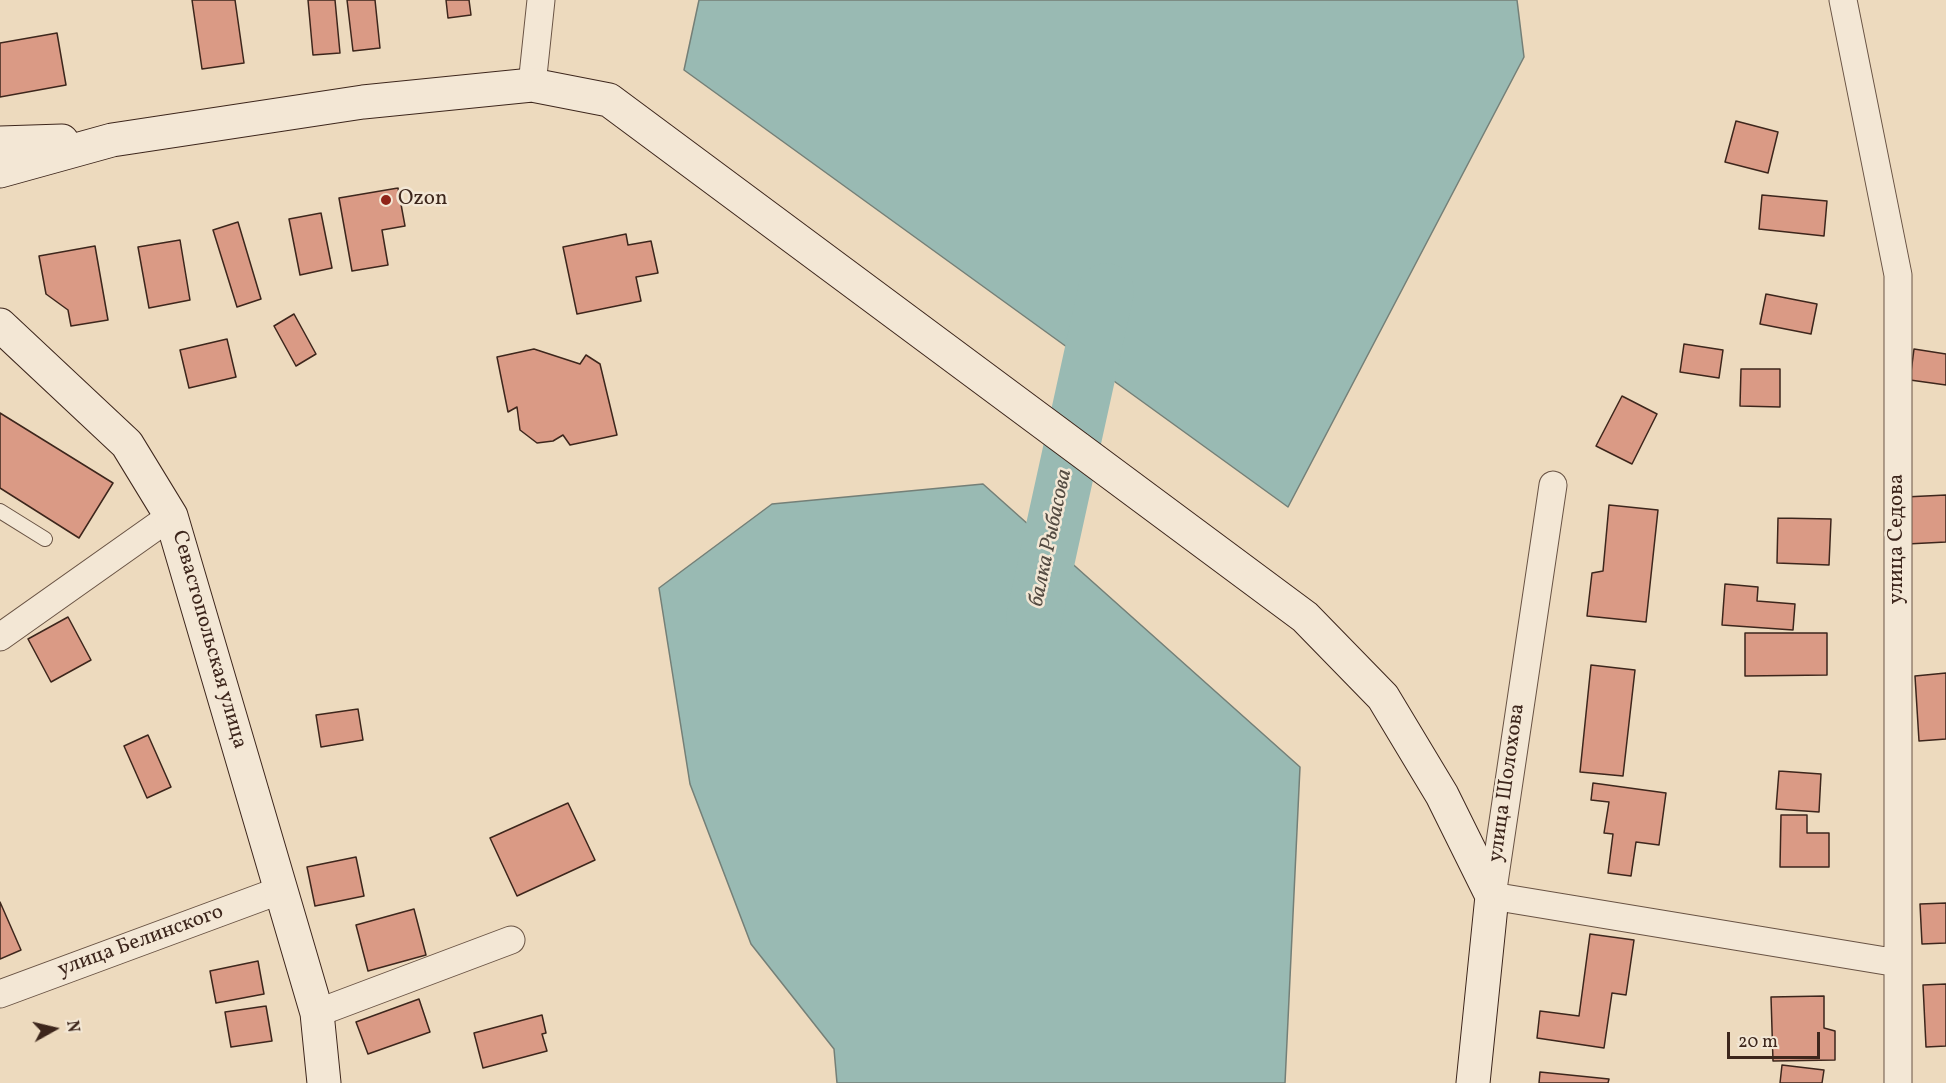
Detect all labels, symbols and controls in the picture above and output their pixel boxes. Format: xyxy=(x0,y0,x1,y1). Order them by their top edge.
place label: Ozon xyxy=(398,187,448,213)
marker: Ozon xyxy=(379,193,393,207)
water label: балка Рыбасова xyxy=(1025,467,1079,609)
street label: улица Седова xyxy=(1885,474,1911,604)
street label: Севастопольская улица xyxy=(165,528,251,752)
street label: улица Шолохова xyxy=(1484,702,1532,864)
street label: улица Белинского xyxy=(55,900,227,984)
north arrow xyxy=(24,999,84,1059)
text: N xyxy=(60,1019,84,1034)
scale bar xyxy=(1730,1020,1823,1058)
text: 20 m xyxy=(1738,1030,1778,1055)

